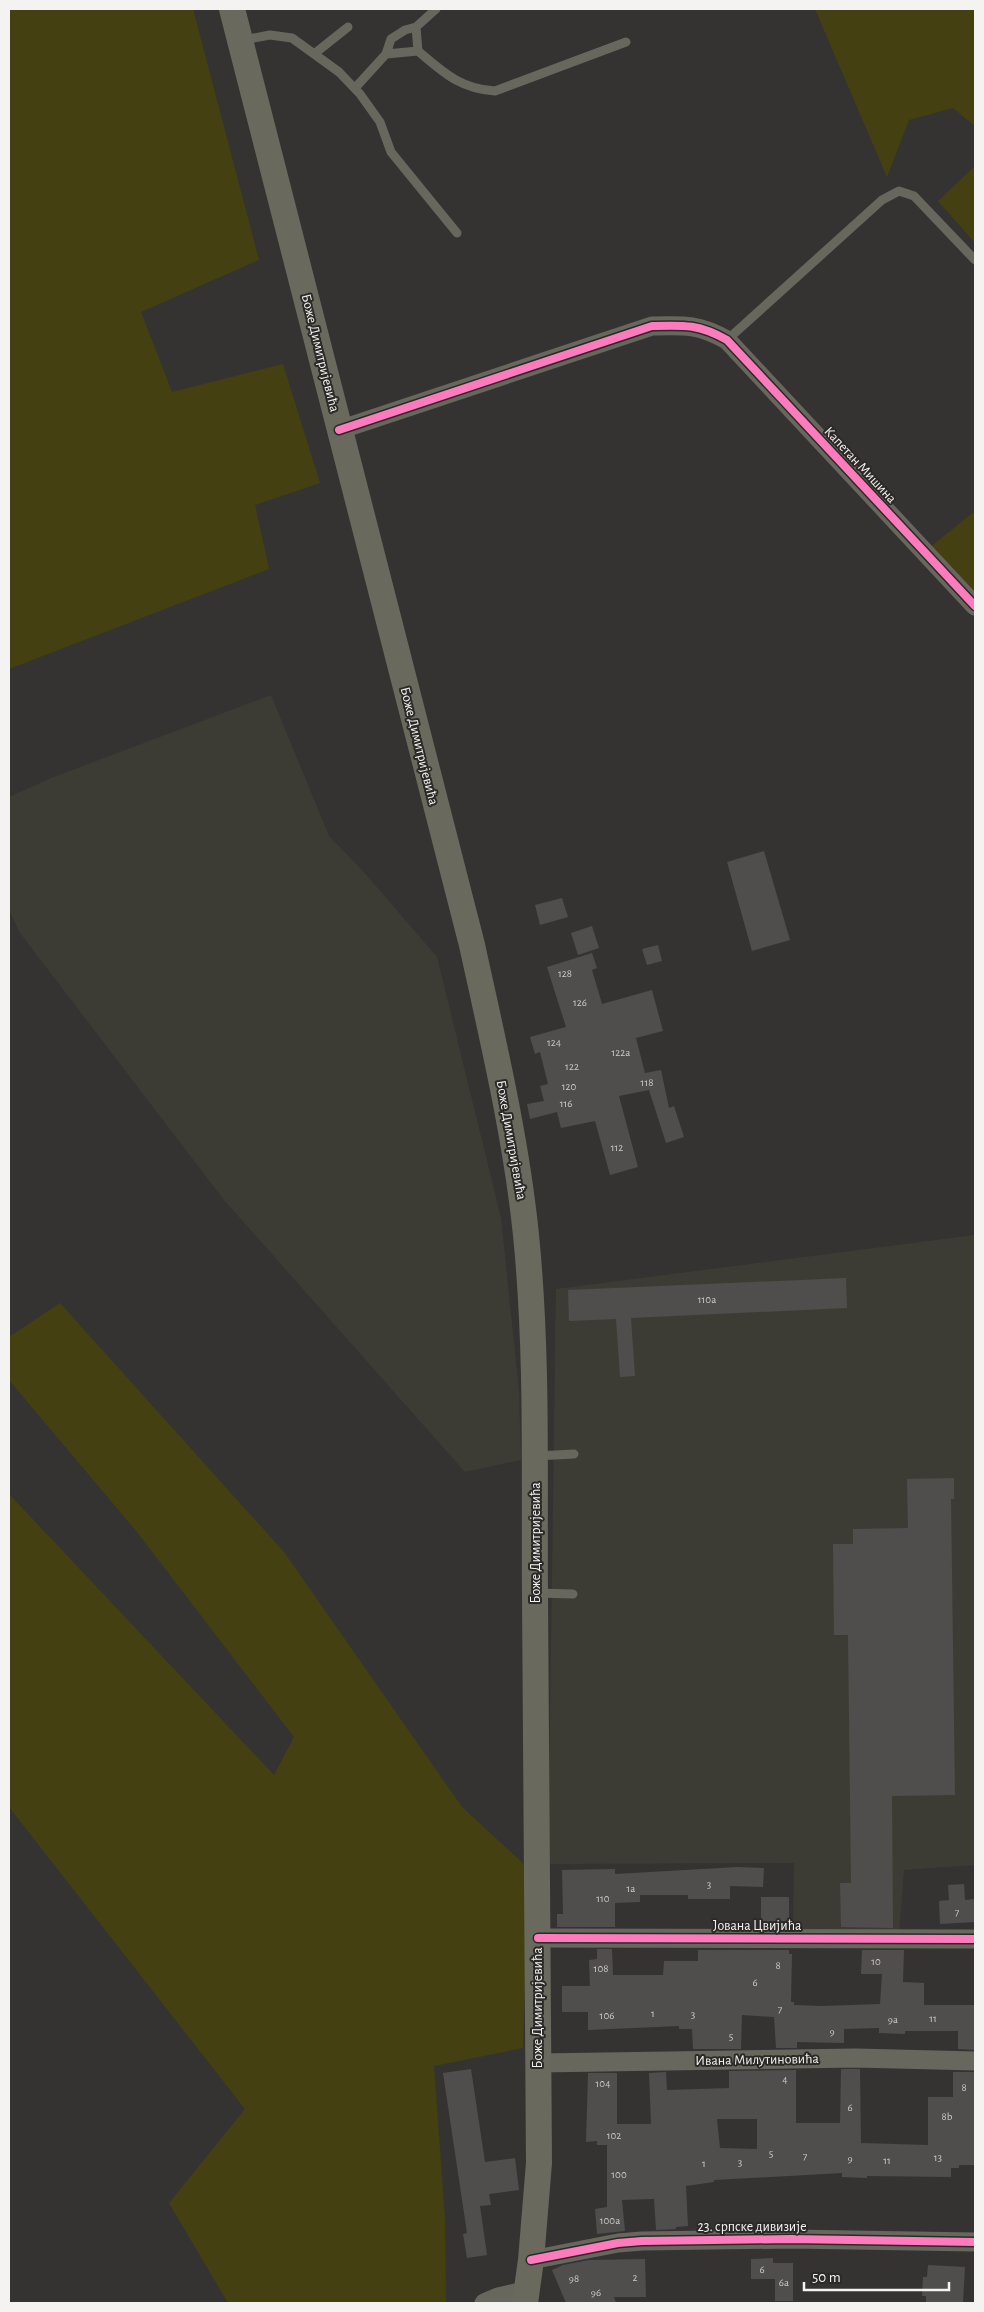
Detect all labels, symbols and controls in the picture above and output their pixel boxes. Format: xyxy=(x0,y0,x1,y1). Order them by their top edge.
street label: Боже Димитријевића xyxy=(299,292,342,414)
street label: Капетан Мишина xyxy=(821,424,899,506)
street label: Боже Димитријевића xyxy=(398,685,441,807)
house number: 128 xyxy=(558,968,572,979)
house number: 126 xyxy=(573,997,587,1008)
house number: 124 xyxy=(547,1037,561,1048)
house number: 122a xyxy=(612,1047,630,1058)
house number: 122 xyxy=(565,1061,579,1072)
house number: 118 xyxy=(641,1077,653,1088)
street label: Боже Димитријевића xyxy=(494,1079,529,1201)
house number: 120 xyxy=(562,1081,576,1092)
house number: 116 xyxy=(560,1098,572,1109)
house number: 112 xyxy=(611,1142,623,1153)
house number: 110a xyxy=(698,1294,716,1305)
street label: Боже Димитријевића xyxy=(529,1482,543,1604)
house number: 3 xyxy=(707,1879,712,1890)
house number: 1a xyxy=(627,1883,635,1894)
house number: 110 xyxy=(596,1893,610,1904)
house number: 7 xyxy=(955,1907,960,1918)
street label: Јована Цвијића xyxy=(713,1919,802,1933)
street label: Боже Димитријевића xyxy=(531,1947,545,2069)
house number: 10 xyxy=(871,1956,881,1967)
house number: 8 xyxy=(775,1960,781,1971)
house number: 108 xyxy=(594,1963,608,1974)
house number: 6 xyxy=(752,1977,758,1988)
house number: 7 xyxy=(778,2004,783,2015)
house number: 1 xyxy=(651,2008,655,2019)
house number: 3 xyxy=(691,2009,696,2020)
house number: 106 xyxy=(600,2010,614,2021)
house number: 11 xyxy=(929,2013,937,2024)
house number: 9a xyxy=(888,2014,898,2025)
house number: 9 xyxy=(829,2026,835,2037)
house number: 5 xyxy=(729,2031,734,2042)
street label: Ивана Милутиновића xyxy=(695,2052,820,2068)
house number: 4 xyxy=(782,2074,788,2085)
house number: 104 xyxy=(596,2078,610,2089)
house number: 8 xyxy=(961,2082,967,2093)
house number: 6 xyxy=(847,2102,853,2113)
house number: 8b xyxy=(942,2111,953,2122)
house number: 102 xyxy=(607,2130,621,2141)
house number: 5 xyxy=(769,2148,774,2159)
house number: 7 xyxy=(803,2151,808,2162)
house number: 13 xyxy=(934,2152,943,2163)
house number: 9 xyxy=(847,2153,853,2164)
house number: 11 xyxy=(883,2155,891,2166)
house number: 3 xyxy=(738,2157,743,2168)
house number: 1 xyxy=(702,2158,706,2169)
house number: 100 xyxy=(611,2169,627,2180)
house number: 100a xyxy=(600,2215,620,2226)
street label: 23. српске дивизије xyxy=(697,2220,807,2234)
scale bar xyxy=(804,2260,949,2292)
house number: 6 xyxy=(759,2264,765,2275)
text: 50 m xyxy=(812,2270,841,2285)
house number: 2 xyxy=(632,2272,638,2283)
house number: 98 xyxy=(569,2273,579,2284)
house number: 6a xyxy=(779,2277,789,2288)
house number: 96 xyxy=(591,2287,601,2298)

